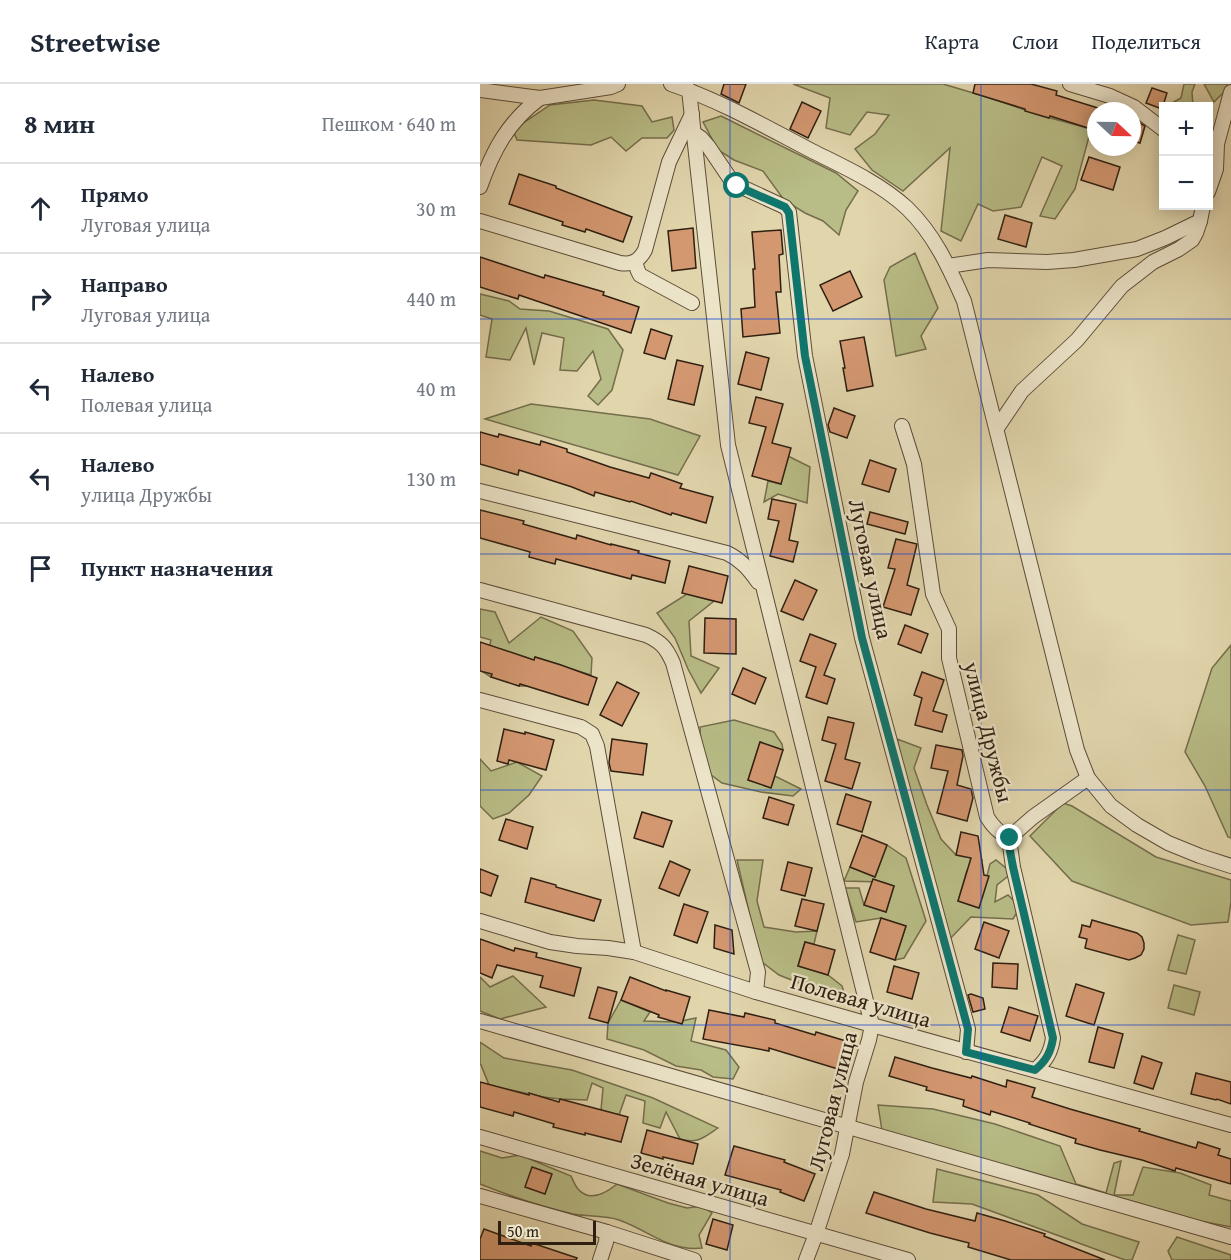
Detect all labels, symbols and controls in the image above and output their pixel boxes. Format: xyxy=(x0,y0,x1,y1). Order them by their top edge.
text: Streetwise xyxy=(30,21,160,62)
text: Карта xyxy=(925,26,979,57)
text: Слои xyxy=(1012,26,1058,57)
text: Поделиться xyxy=(1091,26,1201,57)
north arrow xyxy=(1087,102,1141,156)
map controls xyxy=(1159,102,1213,210)
button: + xyxy=(1159,102,1213,156)
text: 8 мин xyxy=(24,104,95,143)
text: Пешком · 640 m xyxy=(322,109,456,138)
button: − xyxy=(1159,156,1213,210)
route start xyxy=(723,172,749,198)
text: Прямо xyxy=(81,178,148,210)
icon: ahead xyxy=(24,192,57,225)
text: 30 m xyxy=(416,194,456,223)
text: Луговая улица xyxy=(81,210,210,239)
text: Направо xyxy=(81,268,168,300)
icon: right xyxy=(24,282,57,315)
text: 440 m xyxy=(406,284,456,313)
text: Луговая улица xyxy=(81,300,210,329)
text: Налево xyxy=(81,358,154,390)
icon: left xyxy=(24,372,57,405)
text: 40 m xyxy=(416,374,456,403)
text: Полевая улица xyxy=(81,390,212,419)
text: Налево xyxy=(81,448,154,480)
icon: left xyxy=(24,462,57,495)
text: 130 m xyxy=(406,464,456,493)
text: улица Дружбы xyxy=(81,480,212,509)
street label: Луговая улица xyxy=(841,496,902,642)
icon: arrive xyxy=(24,552,57,585)
text: Пункт назначения xyxy=(81,552,273,584)
street label: улица Дружбы xyxy=(956,657,1022,806)
route end xyxy=(996,824,1022,850)
street label: Полевая улица xyxy=(787,965,935,1035)
street label: Луговая улица xyxy=(799,1028,865,1174)
street label: Зелёная улица xyxy=(627,1144,774,1214)
scale bar xyxy=(498,1218,596,1246)
text: 50 m xyxy=(507,1219,539,1243)

